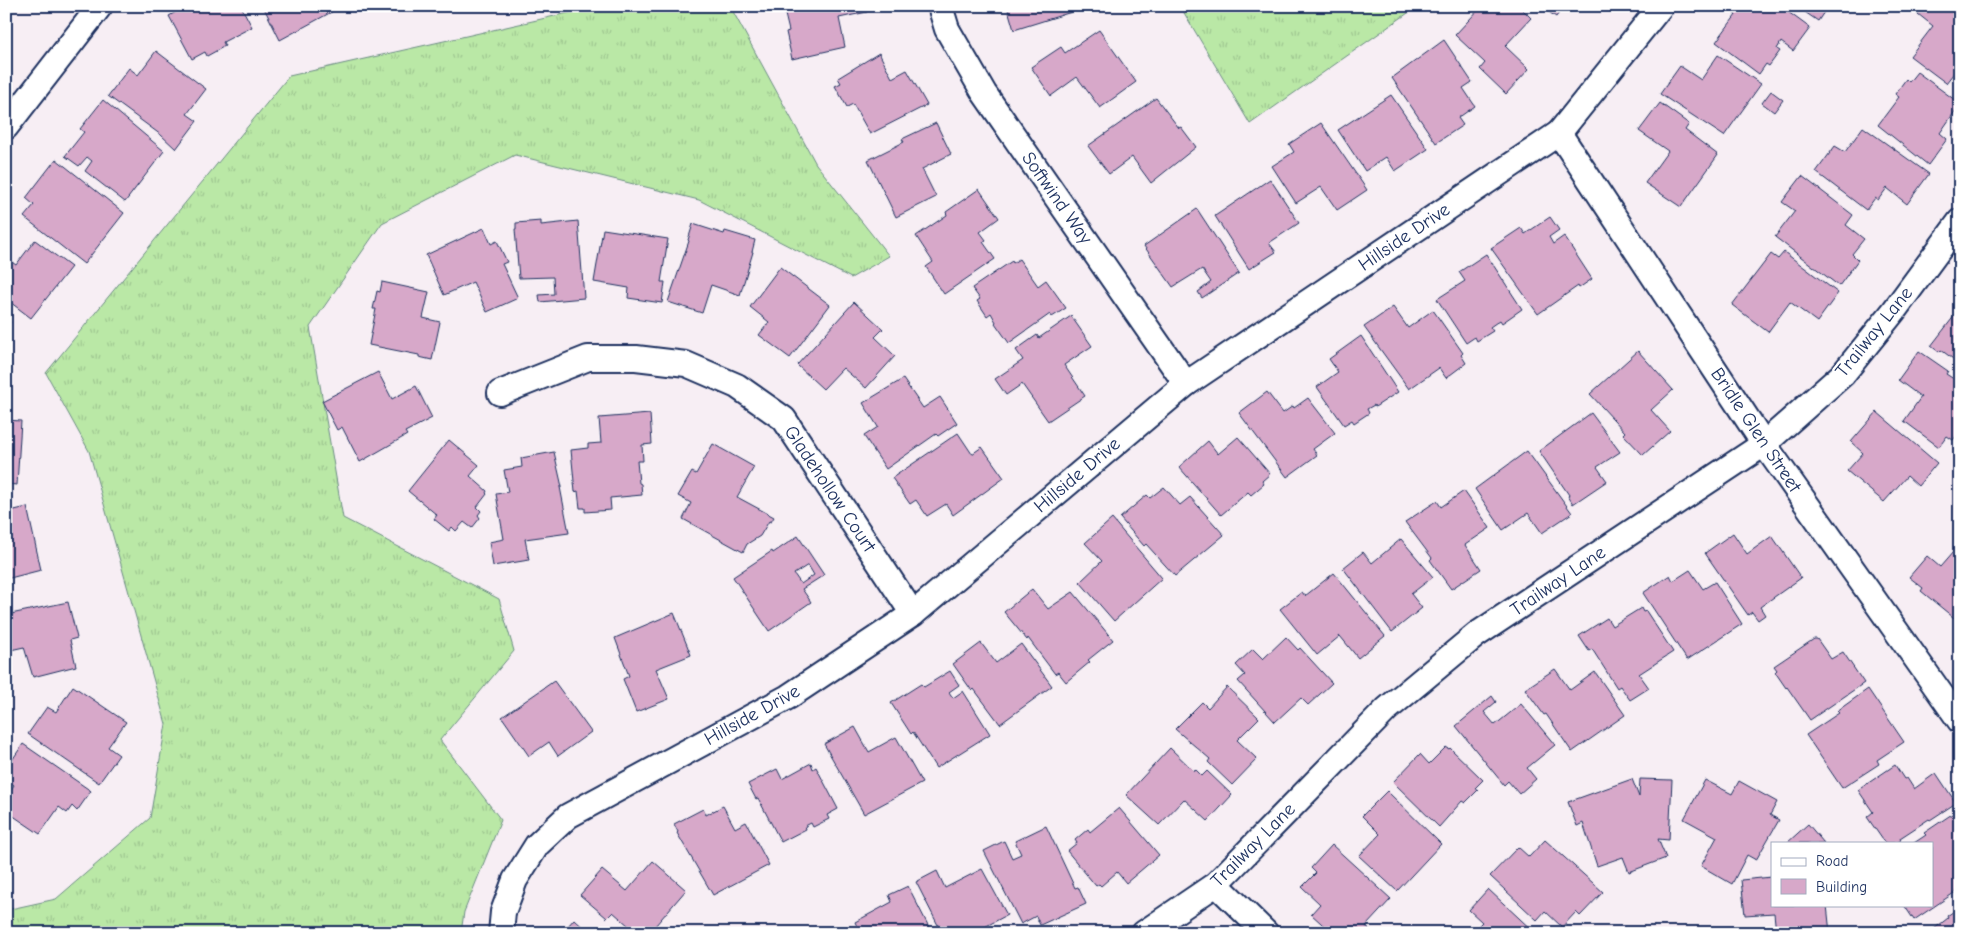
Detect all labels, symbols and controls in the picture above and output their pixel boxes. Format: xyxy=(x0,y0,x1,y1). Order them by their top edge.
street label: Softwind Way xyxy=(1017,148,1097,249)
street label: Hillside Drive xyxy=(1354,198,1454,276)
street label: Trailway Lane xyxy=(1831,282,1917,382)
street label: Bridle Glen Street xyxy=(1706,364,1806,497)
street label: Gladehollow Court xyxy=(780,422,881,557)
street label: Hillside Drive xyxy=(1030,433,1124,517)
street label: Trailway Lane xyxy=(1506,541,1610,621)
street label: Hillside Drive xyxy=(701,680,803,750)
street label: Trailway Lane xyxy=(1206,798,1300,892)
legend xyxy=(1771,842,1934,906)
text: Road xyxy=(1816,852,1848,870)
text: Building xyxy=(1816,878,1867,896)

